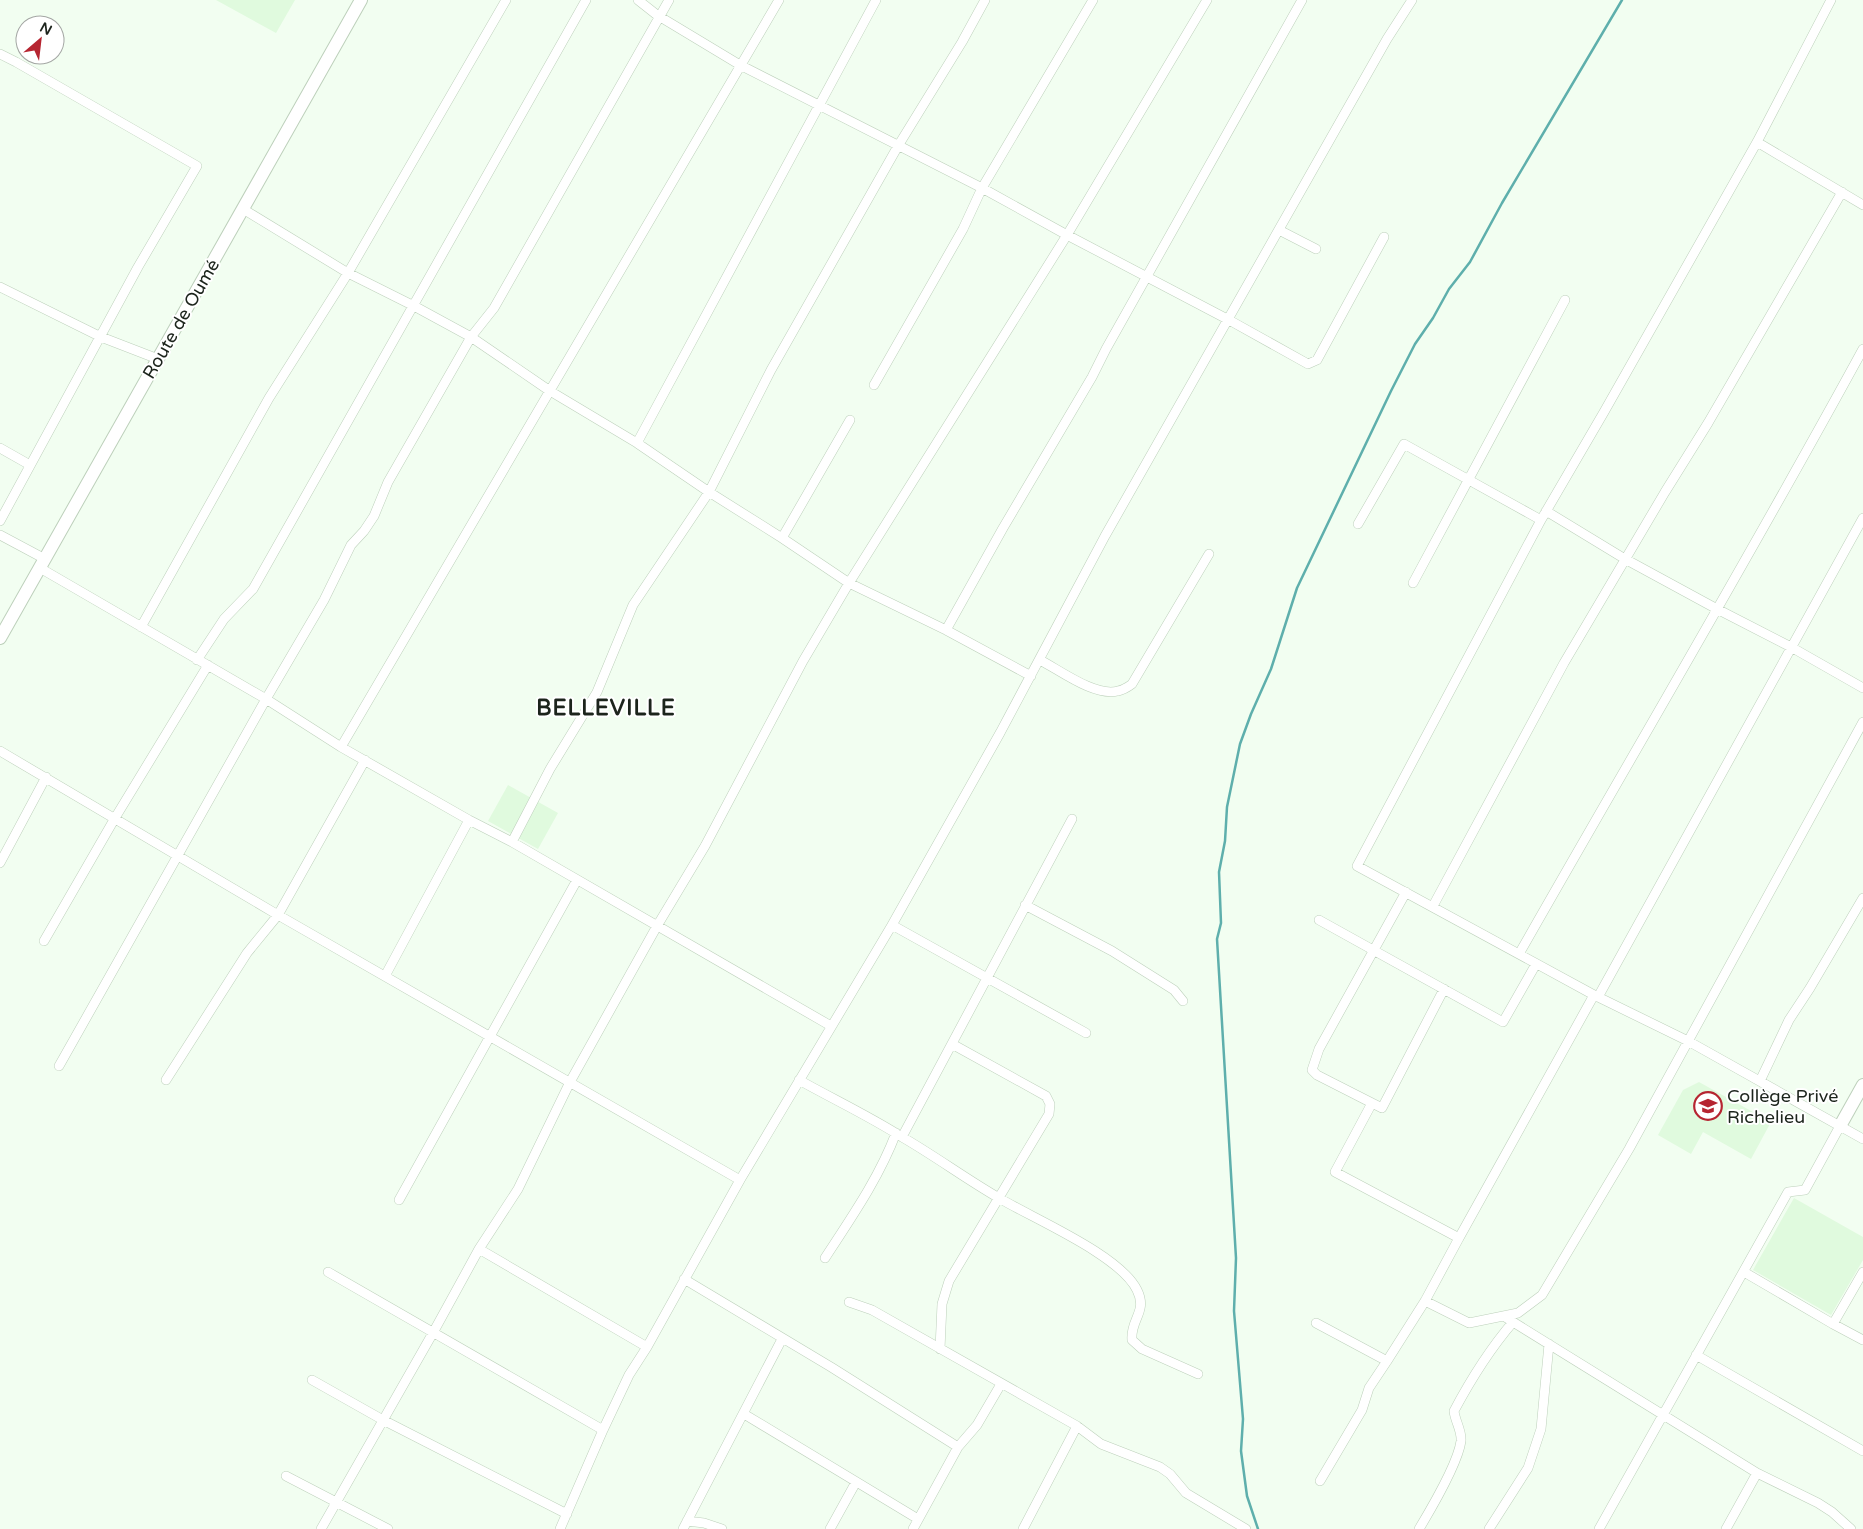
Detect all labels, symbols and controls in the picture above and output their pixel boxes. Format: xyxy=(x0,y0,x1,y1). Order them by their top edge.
north arrow xyxy=(15,15,65,65)
text: N xyxy=(37,19,55,39)
street label: Route de Oumé xyxy=(138,255,224,383)
district label: BELLEVILLE xyxy=(536,695,676,721)
place label: Collège Privé Richelieu xyxy=(1727,1085,1838,1128)
school or university icon: Collège Privé Richelieu xyxy=(1693,1091,1723,1121)

